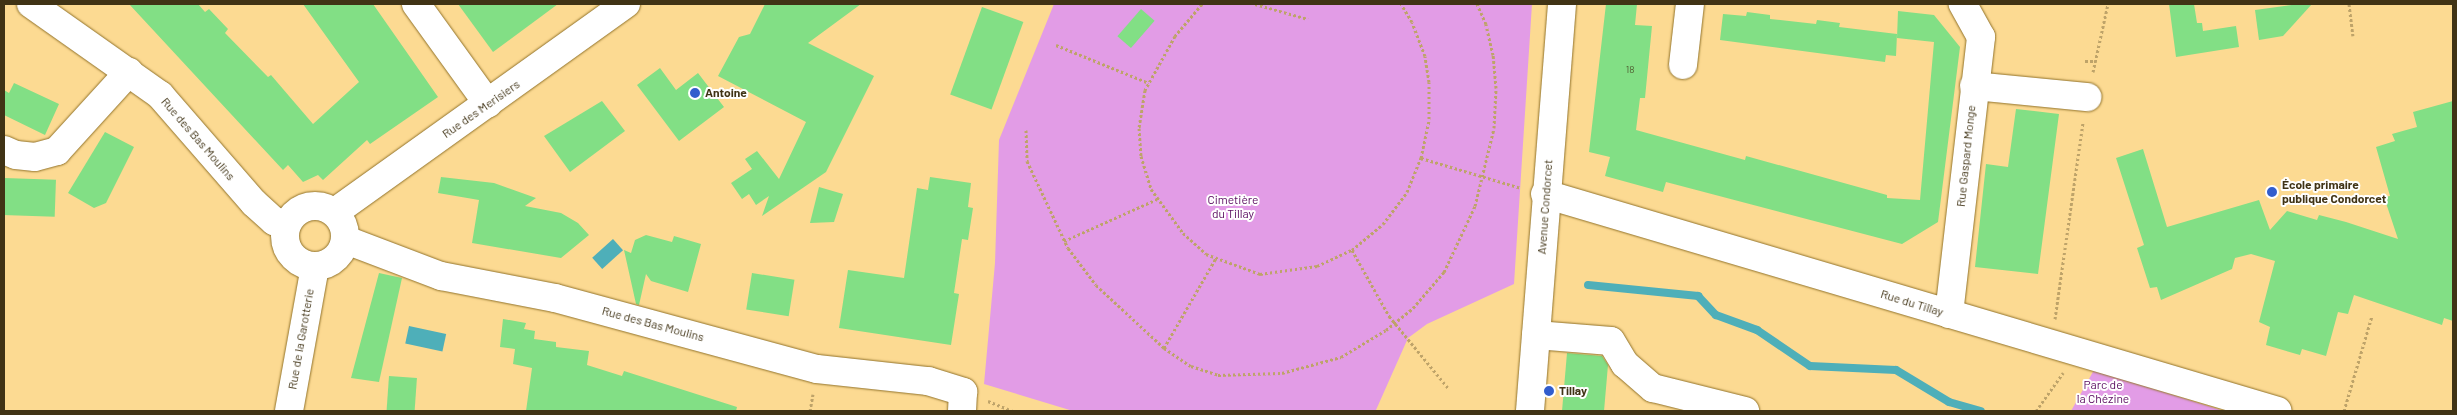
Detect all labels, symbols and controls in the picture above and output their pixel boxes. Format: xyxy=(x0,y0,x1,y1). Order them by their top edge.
house number: 18 xyxy=(1626,64,1634,76)
street label: Rue des Merisiers xyxy=(439,77,523,141)
place label: Antoine xyxy=(705,86,747,100)
marker: Antoine xyxy=(689,87,701,99)
street label: Rue des Bas Moulins xyxy=(158,95,238,183)
street label: Rue Gaspard Monge xyxy=(1953,104,1979,208)
street label: Avenue Condorcet xyxy=(1535,159,1555,255)
place label: École primaire publique Condorcet xyxy=(2282,178,2386,206)
marker: École primaire publique Condorcet xyxy=(2266,186,2278,198)
park label: Cimetière du Tillay xyxy=(1207,193,1259,221)
street label: Rue de la Garotterie xyxy=(285,287,317,391)
street label: Rue du Tillay xyxy=(1879,287,1945,319)
street label: Rue des Bas Moulins xyxy=(600,303,706,345)
park label: Parc de la Chézine xyxy=(2077,378,2129,406)
place label: Tillay xyxy=(1559,384,1587,398)
marker: Tillay xyxy=(1543,385,1555,397)

